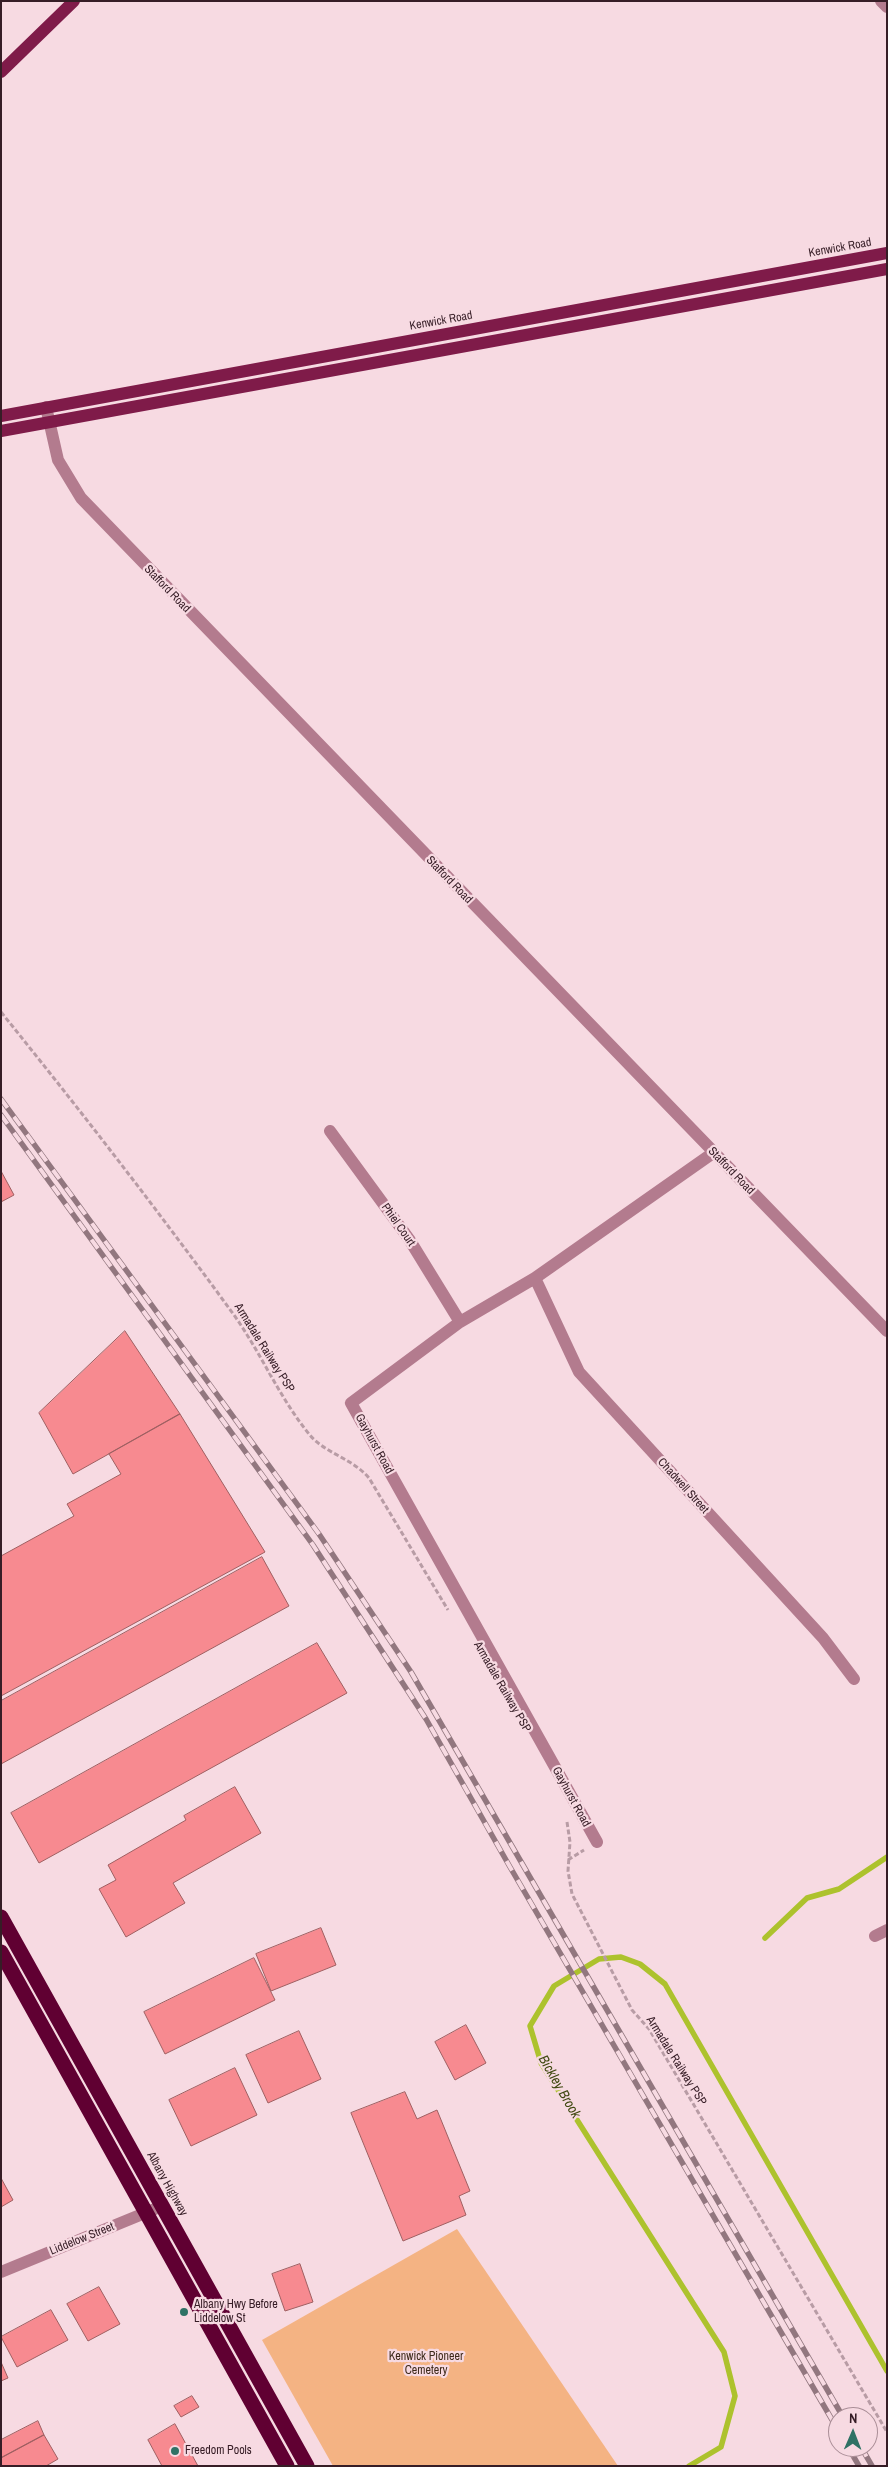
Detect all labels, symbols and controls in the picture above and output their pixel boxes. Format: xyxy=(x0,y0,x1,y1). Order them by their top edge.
street label: Kenwick Road xyxy=(808,235,872,261)
street label: Kenwick Road xyxy=(409,308,473,334)
street label: Stafford Road xyxy=(141,562,193,616)
street label: Stafford Road xyxy=(423,853,475,907)
street label: Stafford Road xyxy=(705,1144,757,1198)
street label: Phiel Court xyxy=(378,1201,418,1249)
street label: Armadale Railway PSP xyxy=(231,1301,297,1395)
street label: Gayhurst Road xyxy=(352,1412,396,1476)
street label: Chadwell Street xyxy=(654,1455,712,1517)
street label: Armadale Railway PSP xyxy=(470,1639,534,1735)
street label: Gayhurst Road xyxy=(549,1765,593,1829)
street label: Armadale Railway PSP xyxy=(643,2014,709,2108)
water label: Bickley Brook xyxy=(534,2052,584,2122)
street label: Albany Highway xyxy=(143,2149,191,2219)
street label: Liddelow Street xyxy=(48,2220,116,2258)
place label: Albany Hwy Before Liddelow St xyxy=(194,2298,278,2326)
marker: Albany Hwy Before Liddelow St xyxy=(178,2306,190,2318)
park label: Kenwick Pioneer Cemetery xyxy=(389,2350,463,2378)
north arrow xyxy=(828,2407,878,2457)
text: N xyxy=(849,2409,858,2427)
place label: Freedom Pools xyxy=(185,2444,252,2458)
marker: Freedom Pools xyxy=(169,2445,181,2457)

